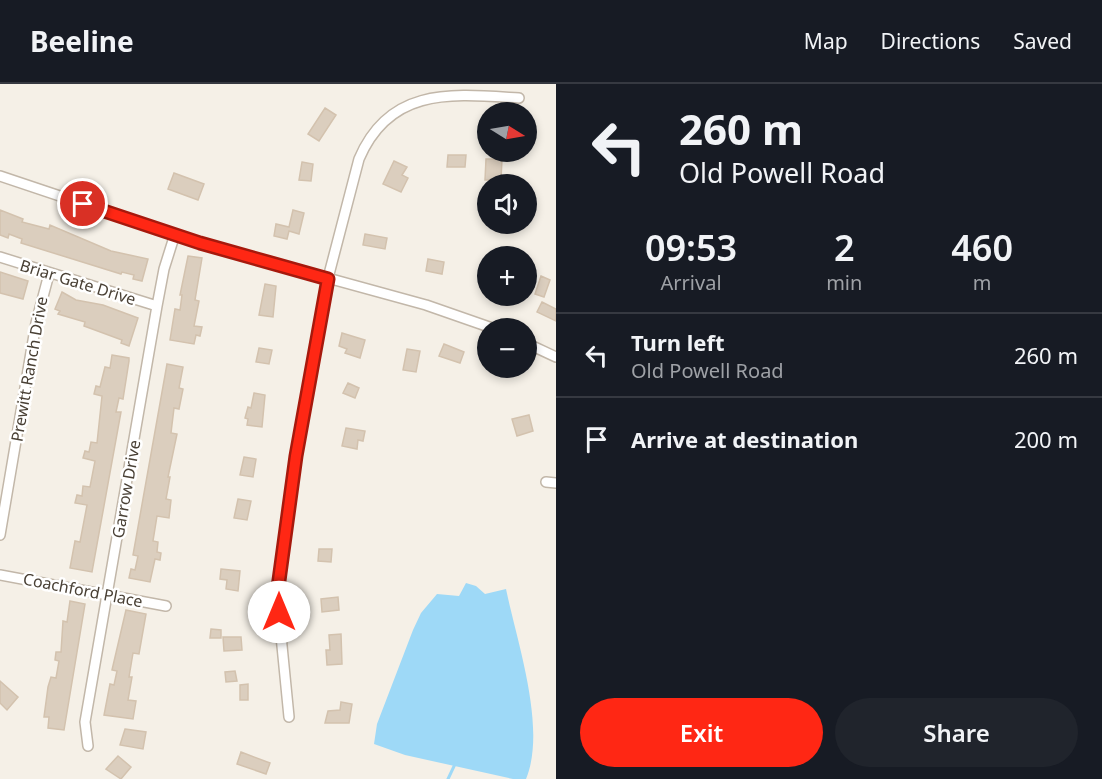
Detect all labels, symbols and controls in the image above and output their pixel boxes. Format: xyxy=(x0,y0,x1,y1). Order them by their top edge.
text: Beeline xyxy=(30,22,134,60)
text: Map xyxy=(804,27,848,55)
text: Directions xyxy=(881,27,980,55)
text: Saved xyxy=(1013,27,1072,55)
text: 260 m xyxy=(679,100,803,157)
north arrow xyxy=(477,102,537,162)
map controls xyxy=(477,102,537,378)
icon: left xyxy=(580,108,658,186)
text: Old Powell Road xyxy=(679,154,885,191)
button: sound xyxy=(477,174,537,234)
pin xyxy=(57,178,108,229)
icon: arrive xyxy=(66,187,99,220)
text: 09:53 xyxy=(645,223,737,272)
text: 2 xyxy=(834,223,855,272)
text: 460 xyxy=(951,223,1013,272)
button: + xyxy=(477,246,537,306)
street label: Briar Gate Drive xyxy=(17,254,139,310)
text: Arrival xyxy=(661,269,722,296)
text: min xyxy=(826,269,862,296)
text: m xyxy=(973,269,992,296)
street label: Prewitt Ranch Drive xyxy=(5,295,53,443)
button: − xyxy=(477,318,537,378)
text: Turn left xyxy=(631,327,725,357)
icon: left xyxy=(580,339,613,372)
text: 260 m xyxy=(1014,340,1078,370)
text: Old Powell Road xyxy=(631,357,784,384)
icon: arrive xyxy=(580,423,613,456)
text: Arrive at destination xyxy=(631,424,858,454)
text: 200 m xyxy=(1014,424,1078,454)
street label: Garrow Drive xyxy=(107,438,145,540)
street label: Coachford Place xyxy=(21,568,145,612)
position arrow xyxy=(247,580,311,644)
button: Exit xyxy=(580,698,823,767)
button: Share xyxy=(835,698,1078,767)

